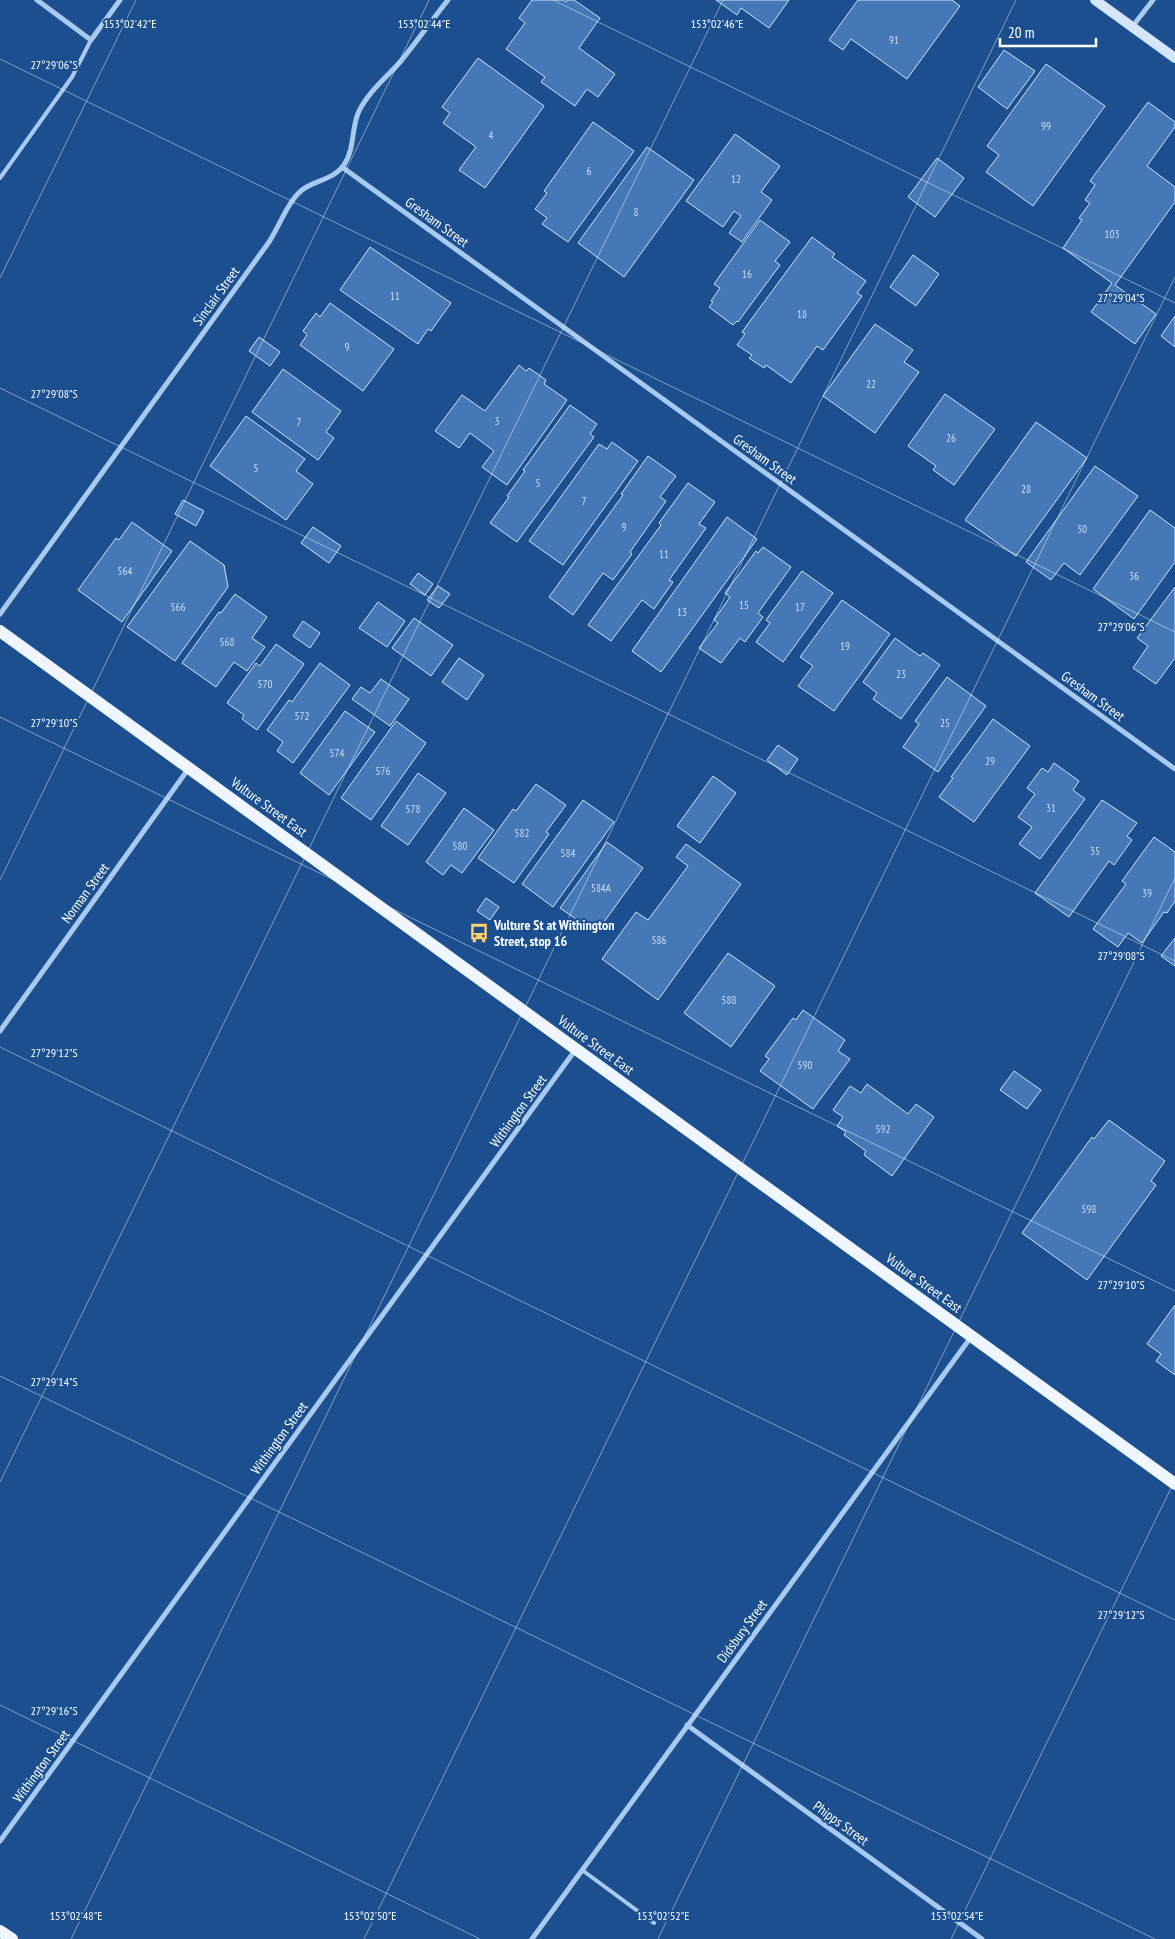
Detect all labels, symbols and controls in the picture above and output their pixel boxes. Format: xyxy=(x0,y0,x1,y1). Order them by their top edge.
scale bar xyxy=(1000,15,1096,47)
text: 153°02'42"E xyxy=(104,16,156,31)
text: 153°02'44"E xyxy=(398,16,450,31)
text: 153°02'46"E xyxy=(691,16,743,31)
text: 20 m xyxy=(1008,23,1034,42)
house number: 91 xyxy=(889,33,899,47)
text: 27°29'06"S xyxy=(30,57,78,72)
house number: 99 xyxy=(1041,119,1051,133)
house number: 4 xyxy=(489,128,494,142)
house number: 6 xyxy=(587,164,592,178)
house number: 12 xyxy=(731,172,741,186)
street label: Gresham Street xyxy=(402,193,472,251)
house number: 8 xyxy=(634,205,639,219)
house number: 103 xyxy=(1105,227,1119,241)
street label: Sinclair Street xyxy=(189,263,243,329)
house number: 16 xyxy=(742,267,752,281)
house number: 11 xyxy=(390,289,400,303)
text: 27°29'04"S xyxy=(1097,290,1145,305)
house number: 18 xyxy=(797,307,807,321)
house number: 9 xyxy=(345,340,350,354)
house number: 22 xyxy=(866,377,876,391)
text: 27°29'08"S xyxy=(30,386,78,401)
house number: 3 xyxy=(495,414,500,428)
house number: 7 xyxy=(297,415,302,429)
street label: Gresham Street xyxy=(730,430,800,488)
house number: 26 xyxy=(946,431,956,445)
house number: 5 xyxy=(254,461,259,475)
house number: 5 xyxy=(536,476,541,490)
house number: 28 xyxy=(1021,482,1031,496)
house number: 7 xyxy=(582,494,587,508)
house number: 9 xyxy=(622,520,627,534)
house number: 30 xyxy=(1077,522,1087,536)
house number: 11 xyxy=(659,547,669,561)
house number: 564 xyxy=(118,564,132,578)
house number: 36 xyxy=(1129,569,1139,583)
house number: 15 xyxy=(739,598,749,612)
house number: 566 xyxy=(171,600,185,614)
house number: 17 xyxy=(795,600,805,614)
house number: 13 xyxy=(677,605,687,619)
text: 27°29'06"S xyxy=(1097,619,1145,634)
house number: 568 xyxy=(220,635,234,649)
house number: 19 xyxy=(840,639,850,653)
house number: 23 xyxy=(896,667,906,681)
street label: Gresham Street xyxy=(1058,667,1128,725)
house number: 570 xyxy=(258,677,272,691)
house number: 572 xyxy=(295,709,309,723)
text: 27°29'10"S xyxy=(30,715,78,730)
house number: 25 xyxy=(940,716,950,730)
house number: 574 xyxy=(330,746,344,760)
house number: 29 xyxy=(985,754,995,768)
house number: 576 xyxy=(376,764,390,778)
street label: Vulture Street East xyxy=(227,773,311,841)
house number: 31 xyxy=(1046,801,1056,815)
house number: 578 xyxy=(406,802,420,816)
house number: 582 xyxy=(515,826,529,840)
house number: 580 xyxy=(453,839,467,853)
house number: 35 xyxy=(1090,844,1100,858)
house number: 584 xyxy=(561,846,575,860)
street label: Norman Street xyxy=(57,859,113,927)
house number: 584A xyxy=(591,881,612,895)
house number: 39 xyxy=(1142,886,1152,900)
place label: Vulture St at Withington Street, stop 16 xyxy=(493,916,615,950)
bus stop icon: Vulture St at Withington Street, stop 16 xyxy=(468,922,490,944)
house number: 586 xyxy=(652,933,666,947)
text: 27°29'08"S xyxy=(1097,948,1145,963)
house number: 588 xyxy=(722,993,736,1007)
street label: Vulture Street East xyxy=(554,1011,638,1079)
text: 27°29'12"S xyxy=(30,1045,78,1060)
house number: 590 xyxy=(798,1058,812,1072)
street label: Withington Street xyxy=(486,1071,551,1151)
house number: 592 xyxy=(876,1122,890,1136)
house number: 598 xyxy=(1082,1202,1096,1216)
street label: Vulture Street East xyxy=(882,1249,966,1317)
text: 27°29'10"S xyxy=(1097,1277,1145,1292)
text: 27°29'14"S xyxy=(30,1374,78,1389)
street label: Withington Street xyxy=(247,1398,312,1478)
street label: Didsbury Street xyxy=(713,1596,771,1666)
text: 27°29'12"S xyxy=(1097,1607,1145,1622)
text: 27°29'16"S xyxy=(30,1703,78,1718)
street label: Withington Street xyxy=(9,1726,74,1806)
street label: Phipps Street xyxy=(810,1797,872,1849)
text: 153°02'48"E xyxy=(50,1908,102,1923)
text: 153°02'50"E xyxy=(344,1908,396,1923)
text: 153°02'52"E xyxy=(637,1908,689,1923)
text: 153°02'54"E xyxy=(931,1908,983,1923)

